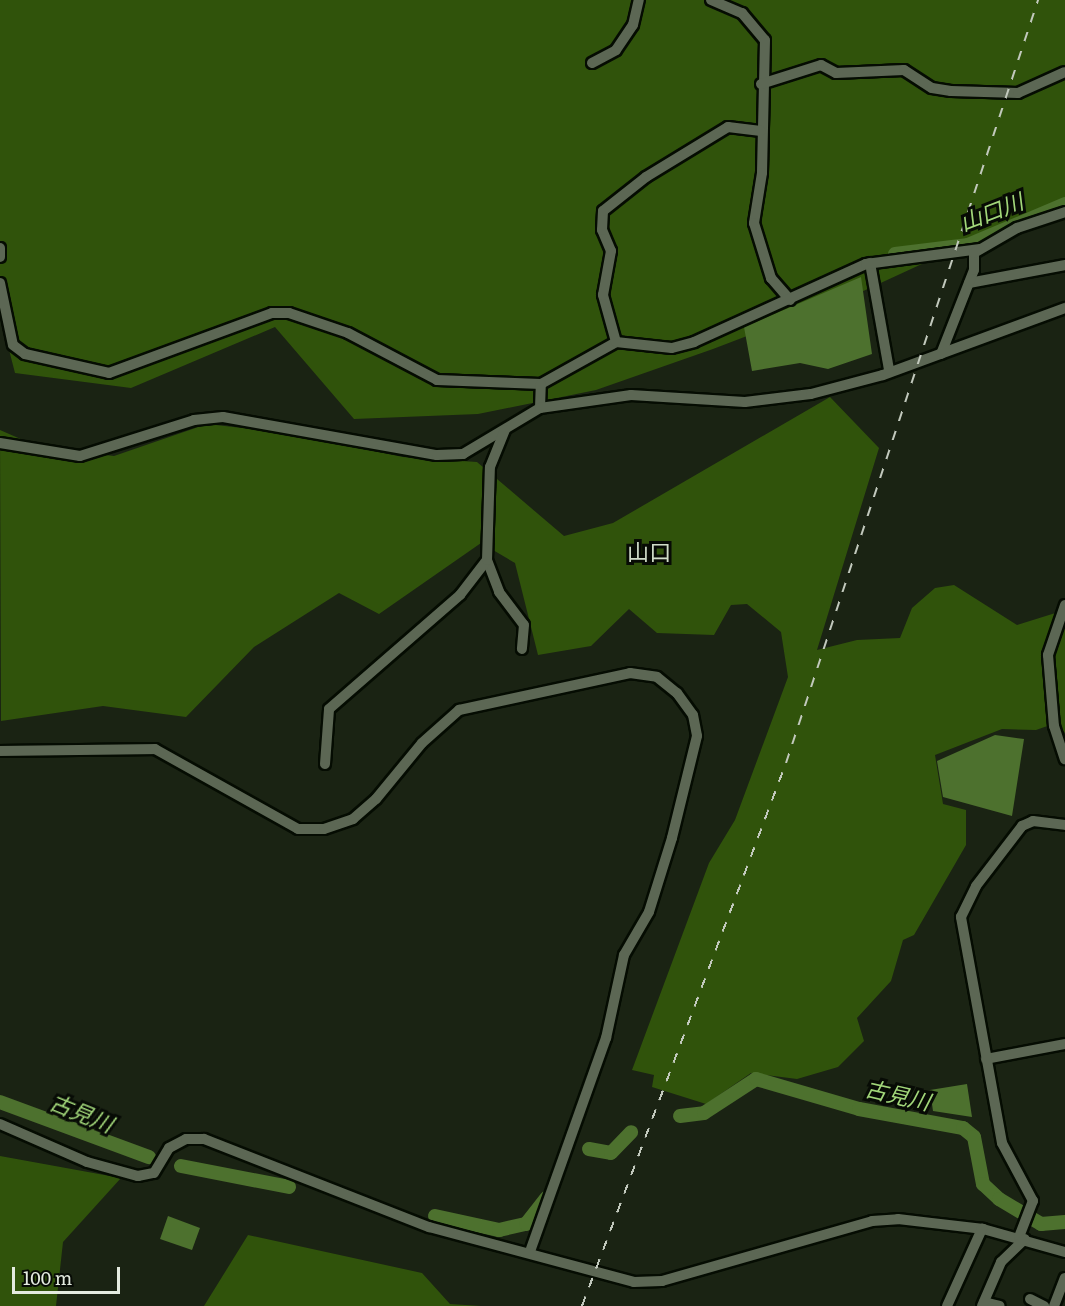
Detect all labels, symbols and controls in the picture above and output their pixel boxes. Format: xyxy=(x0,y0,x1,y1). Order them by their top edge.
water label: 山口川 xyxy=(955,187,1027,235)
district label: 山口 xyxy=(627,538,671,564)
water label: 古見川 xyxy=(863,1074,933,1114)
water label: 古見川 xyxy=(46,1087,118,1137)
scale bar xyxy=(15,1255,123,1293)
text: 100 m xyxy=(23,1264,72,1291)

